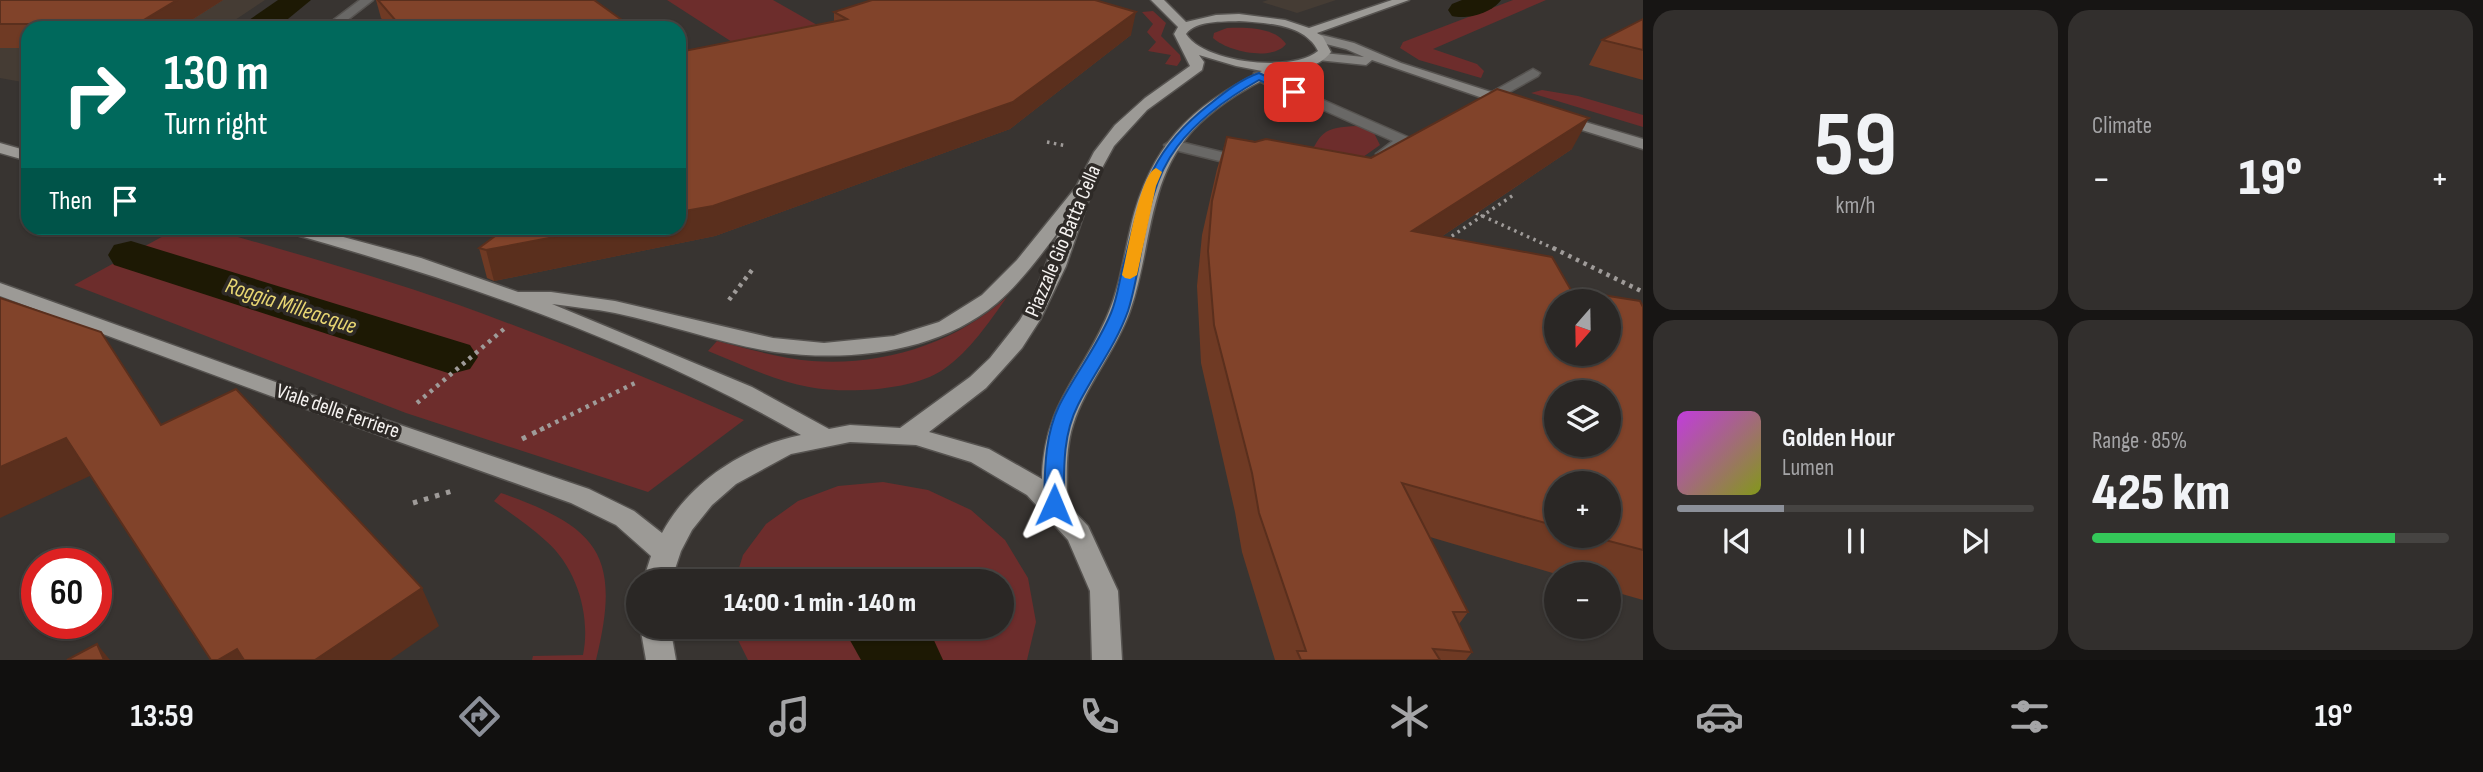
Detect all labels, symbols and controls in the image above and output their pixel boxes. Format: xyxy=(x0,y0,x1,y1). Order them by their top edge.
text: 130 m xyxy=(164,45,269,104)
icon: right xyxy=(49,49,140,140)
pin xyxy=(1264,62,1324,122)
icon: arrive xyxy=(1275,73,1313,111)
text: 59 xyxy=(1814,92,1897,201)
text: Turn right xyxy=(164,105,268,144)
text: Climate xyxy=(2092,112,2152,140)
text: 19° xyxy=(2239,147,2302,210)
text: − xyxy=(2092,157,2111,202)
text: + xyxy=(2430,157,2449,202)
street label: Piazzale Gio Batta Cella xyxy=(1020,161,1106,321)
icon: arrive xyxy=(106,182,144,220)
text: Then xyxy=(49,186,92,217)
text: km/h xyxy=(1836,192,1875,220)
water label: Roggia Milleacque xyxy=(222,272,360,340)
north arrow xyxy=(1544,289,1620,366)
map controls xyxy=(1544,289,1621,639)
street label: Viale delle Ferriere xyxy=(273,378,403,444)
button: layers xyxy=(1544,380,1621,457)
text: Golden Hour xyxy=(1782,423,1895,454)
text: Range · 85% xyxy=(2092,427,2187,455)
text: Lumen xyxy=(1782,454,1834,482)
text: 425 km xyxy=(2092,462,2230,525)
position arrow xyxy=(1017,468,1091,542)
button: + xyxy=(1544,471,1621,548)
icon: previous xyxy=(1718,522,1756,560)
icon: pause xyxy=(1837,522,1875,560)
icon: next xyxy=(1956,522,1994,560)
speed limit sign: 60 xyxy=(21,548,112,639)
button: − xyxy=(1544,562,1621,639)
text: 14:00 · 1 min · 140 m xyxy=(724,588,916,619)
icon: directions xyxy=(455,692,504,741)
icon: music xyxy=(765,692,814,741)
icon: phone xyxy=(1075,692,1124,741)
icon: climate xyxy=(1385,692,1434,741)
icon: car xyxy=(1695,692,1744,741)
icon: filters xyxy=(2005,692,2054,741)
text: 13:59 xyxy=(131,697,194,736)
text: 19° xyxy=(2315,697,2352,736)

